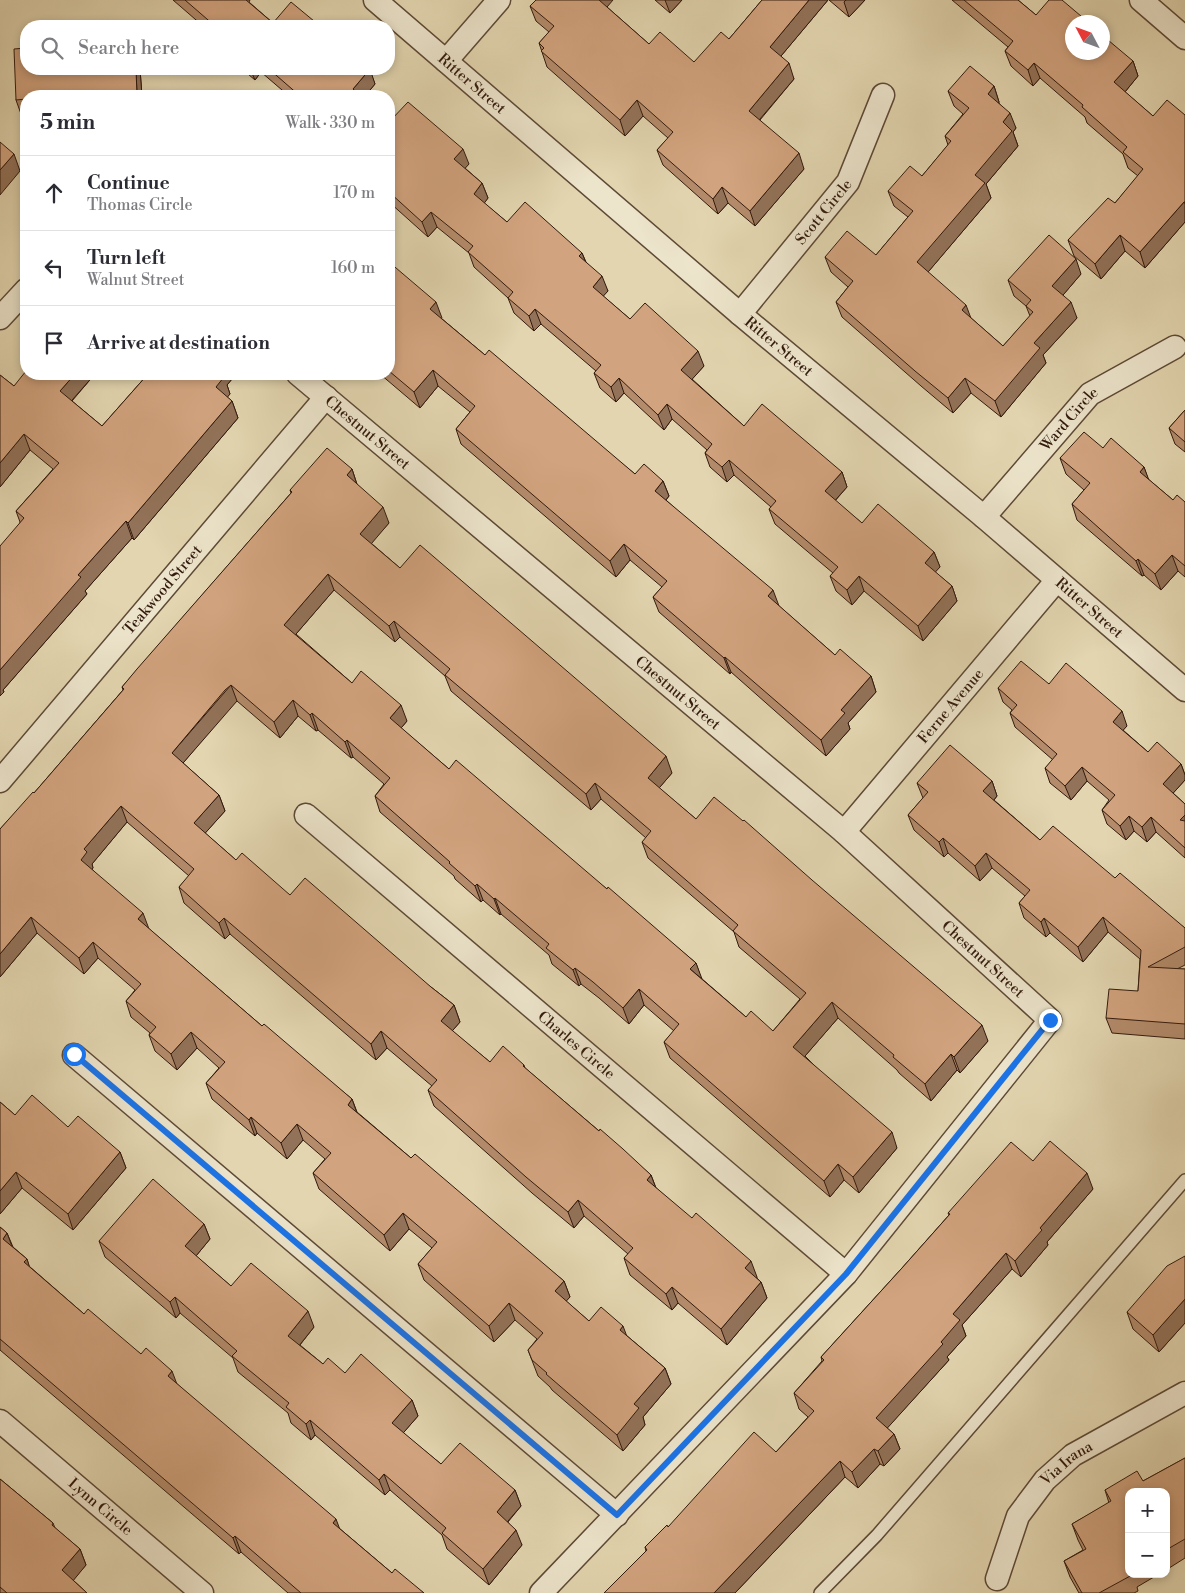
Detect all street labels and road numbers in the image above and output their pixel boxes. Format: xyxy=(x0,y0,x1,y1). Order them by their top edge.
street label: Ritter Street xyxy=(434,49,510,118)
street label: Scott Circle xyxy=(791,175,856,249)
street label: Ritter Street xyxy=(741,312,818,381)
street label: Ward Circle xyxy=(1035,382,1101,456)
street label: Chestnut Street xyxy=(321,391,415,474)
street label: Teakwood Street xyxy=(119,540,206,638)
street label: Ritter Street xyxy=(1052,573,1128,643)
street label: Chestnut Street xyxy=(631,652,725,734)
street label: Ferne Avenue xyxy=(913,665,988,747)
street label: Chestnut Street xyxy=(938,916,1029,1002)
street label: Charles Circle xyxy=(534,1007,619,1083)
street label: Via Irana xyxy=(1035,1436,1096,1490)
street label: Lynn Circle xyxy=(64,1474,137,1539)

